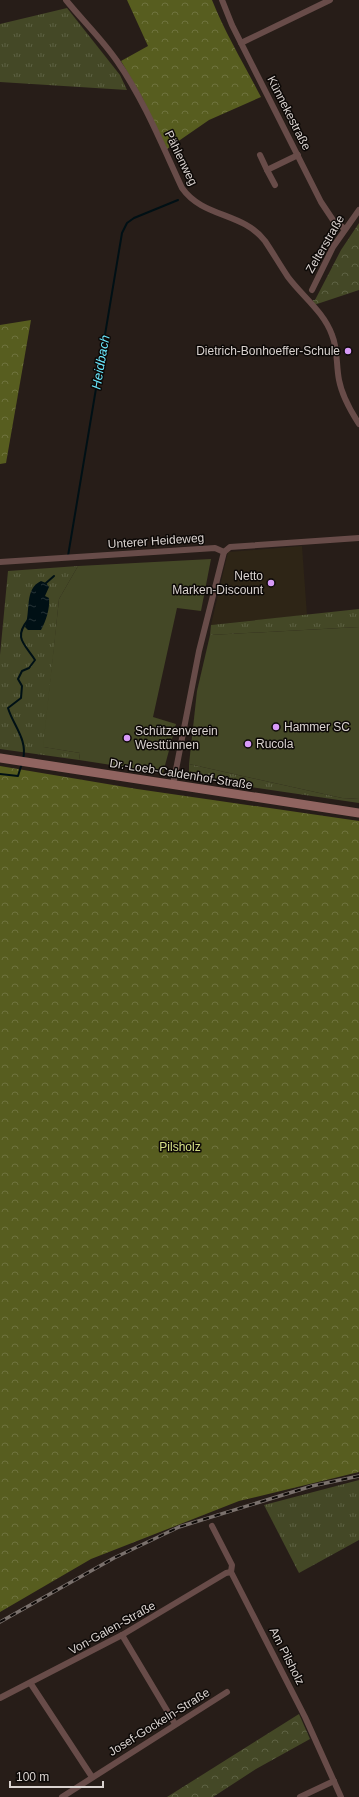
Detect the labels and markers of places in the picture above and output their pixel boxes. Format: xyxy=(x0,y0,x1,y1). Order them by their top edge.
place label: Dietrich-Bonhoeffer-Schule xyxy=(196,344,340,358)
marker: Dietrich-Bonhoeffer-Schule xyxy=(343,346,353,356)
place label: Netto Marken-Discount xyxy=(172,569,264,597)
marker: Netto Marken-Discount xyxy=(266,578,276,588)
place label: Hammer SC xyxy=(284,720,350,734)
marker: Hammer SC xyxy=(271,722,281,732)
place label: Schützenverein Westtünnen xyxy=(135,724,218,752)
marker: Schützenverein Westtünnen xyxy=(122,733,132,743)
place label: Rucola xyxy=(256,737,294,751)
marker: Rucola xyxy=(243,739,253,749)

